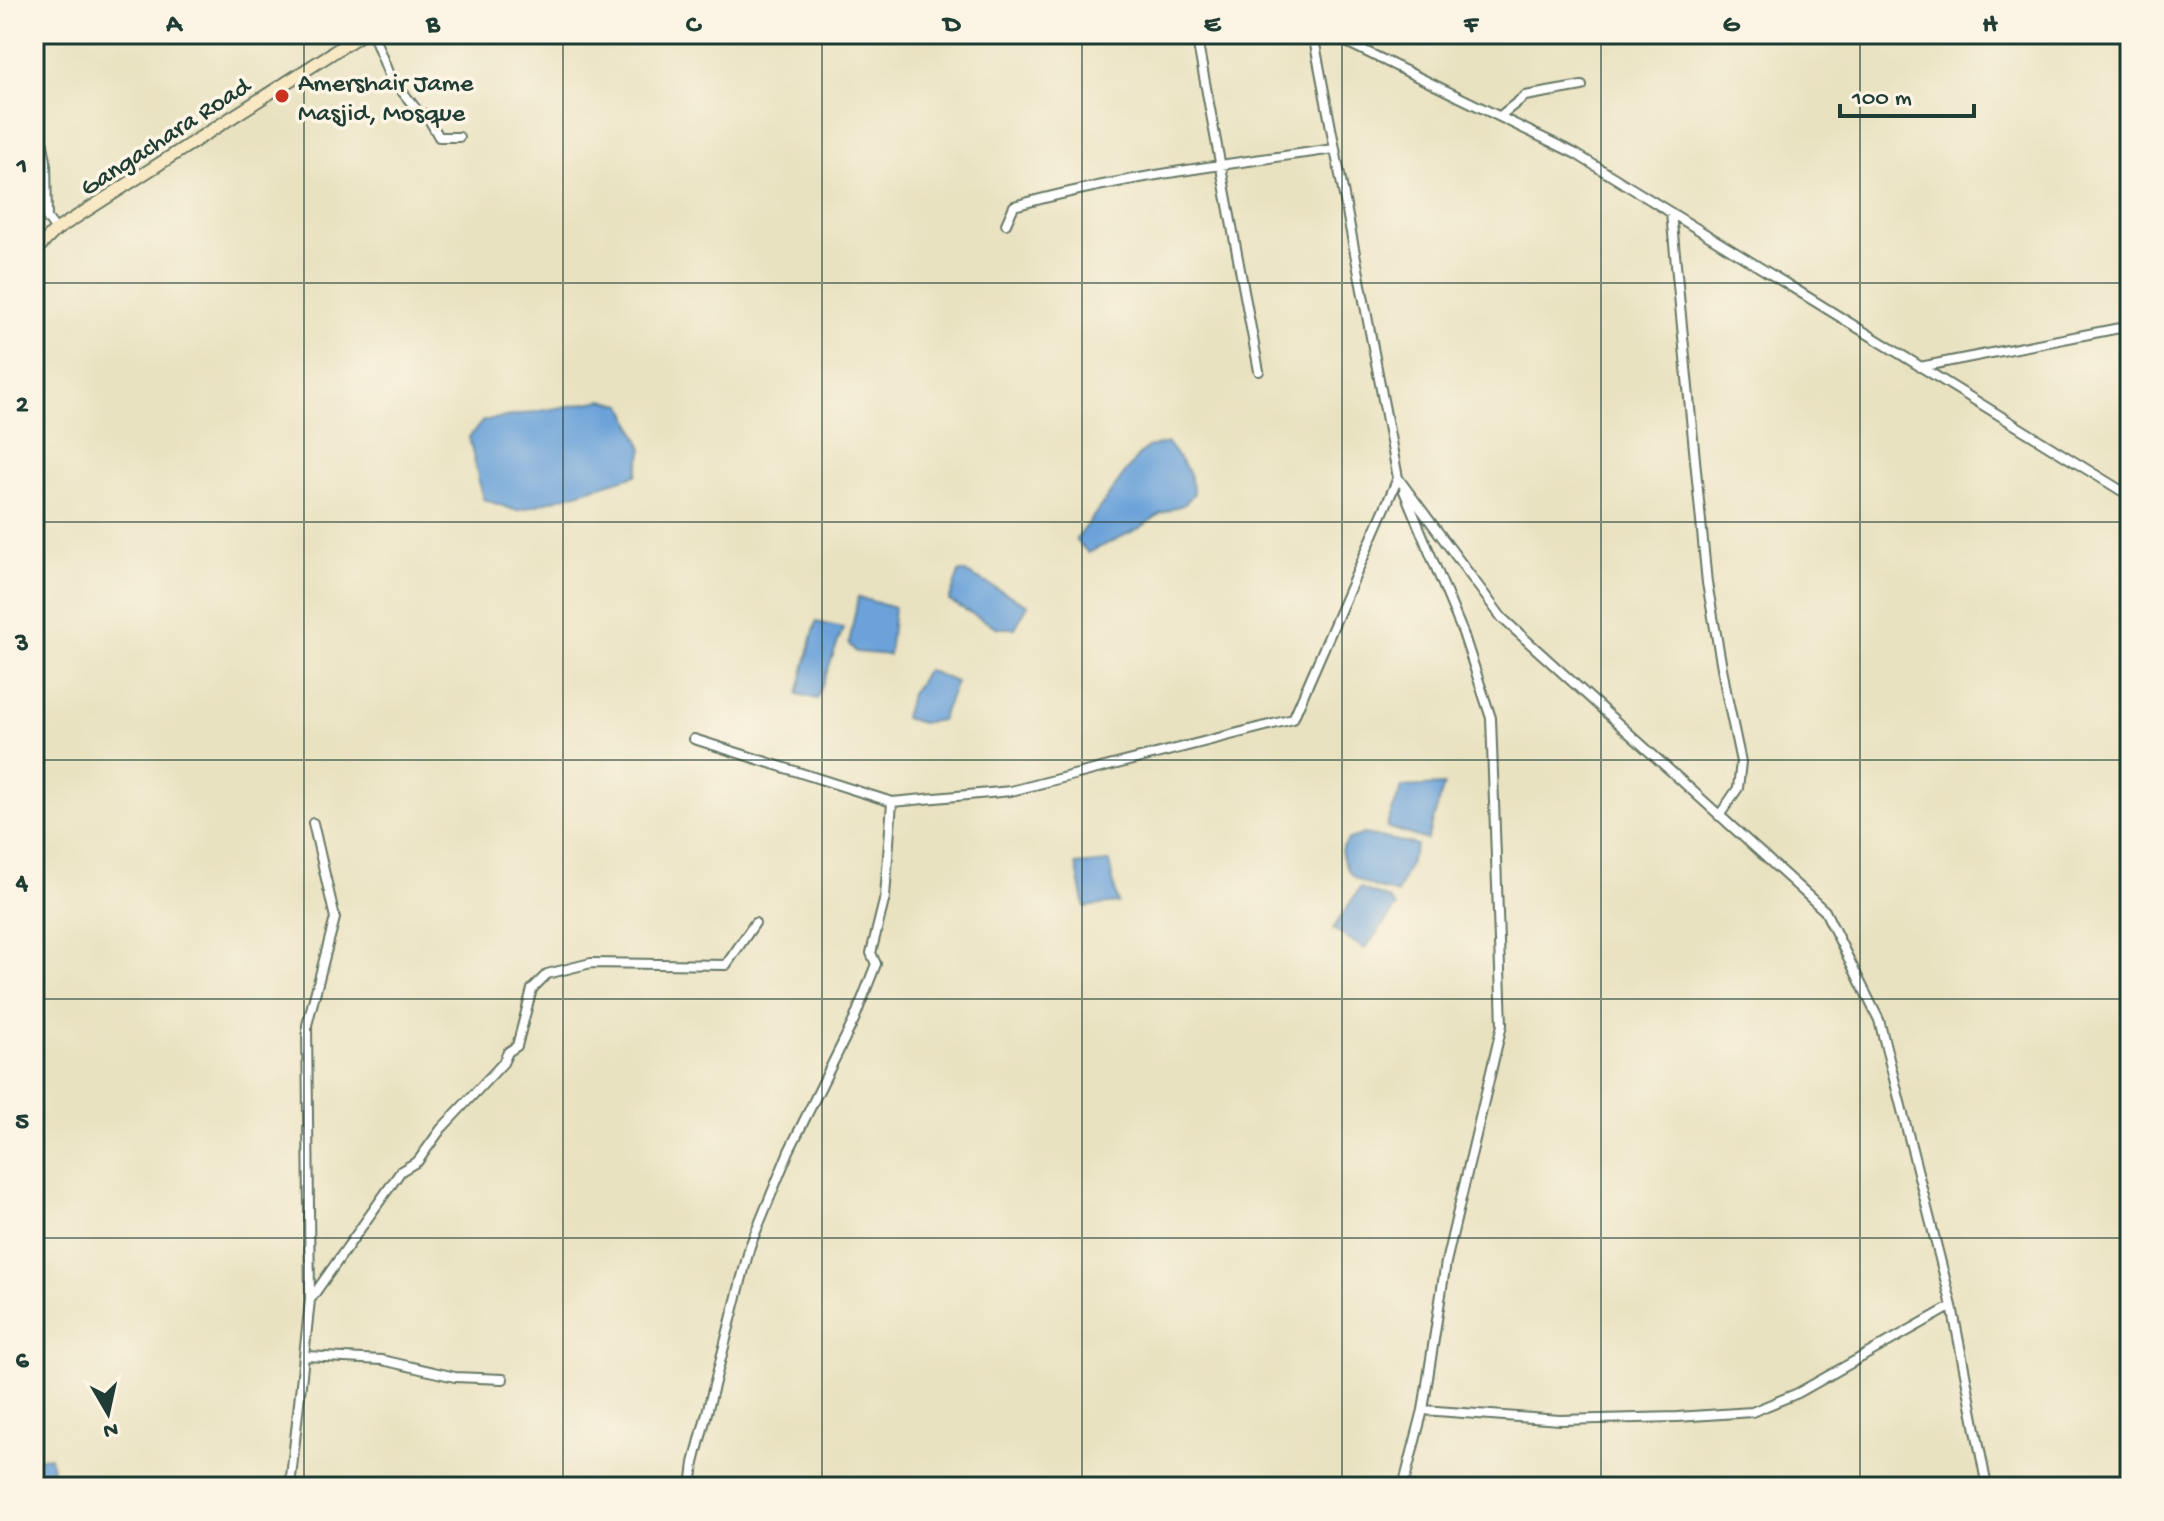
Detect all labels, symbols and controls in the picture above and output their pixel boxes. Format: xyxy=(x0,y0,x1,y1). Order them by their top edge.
text: A xyxy=(165,11,183,42)
text: B xyxy=(425,11,441,42)
text: C xyxy=(686,11,703,42)
text: D xyxy=(942,11,962,42)
text: E xyxy=(1204,11,1222,42)
text: F xyxy=(1463,11,1479,42)
text: G xyxy=(1723,11,1741,42)
text: H xyxy=(1983,11,1999,42)
scale bar xyxy=(1840,68,1974,118)
place label: Amershair Jame Masjid, Mosque xyxy=(298,70,474,131)
street label: Gangachara Road xyxy=(76,71,259,205)
text: 100 m xyxy=(1851,85,1912,114)
marker: Amershair Jame Masjid, Mosque xyxy=(273,87,291,105)
text: 1 xyxy=(16,153,27,184)
text: 2 xyxy=(16,391,29,422)
text: 3 xyxy=(14,630,29,661)
text: 4 xyxy=(15,869,29,900)
text: 5 xyxy=(15,1108,29,1139)
text: 6 xyxy=(15,1347,29,1378)
north arrow xyxy=(68,1373,148,1453)
text: N xyxy=(101,1415,120,1443)

